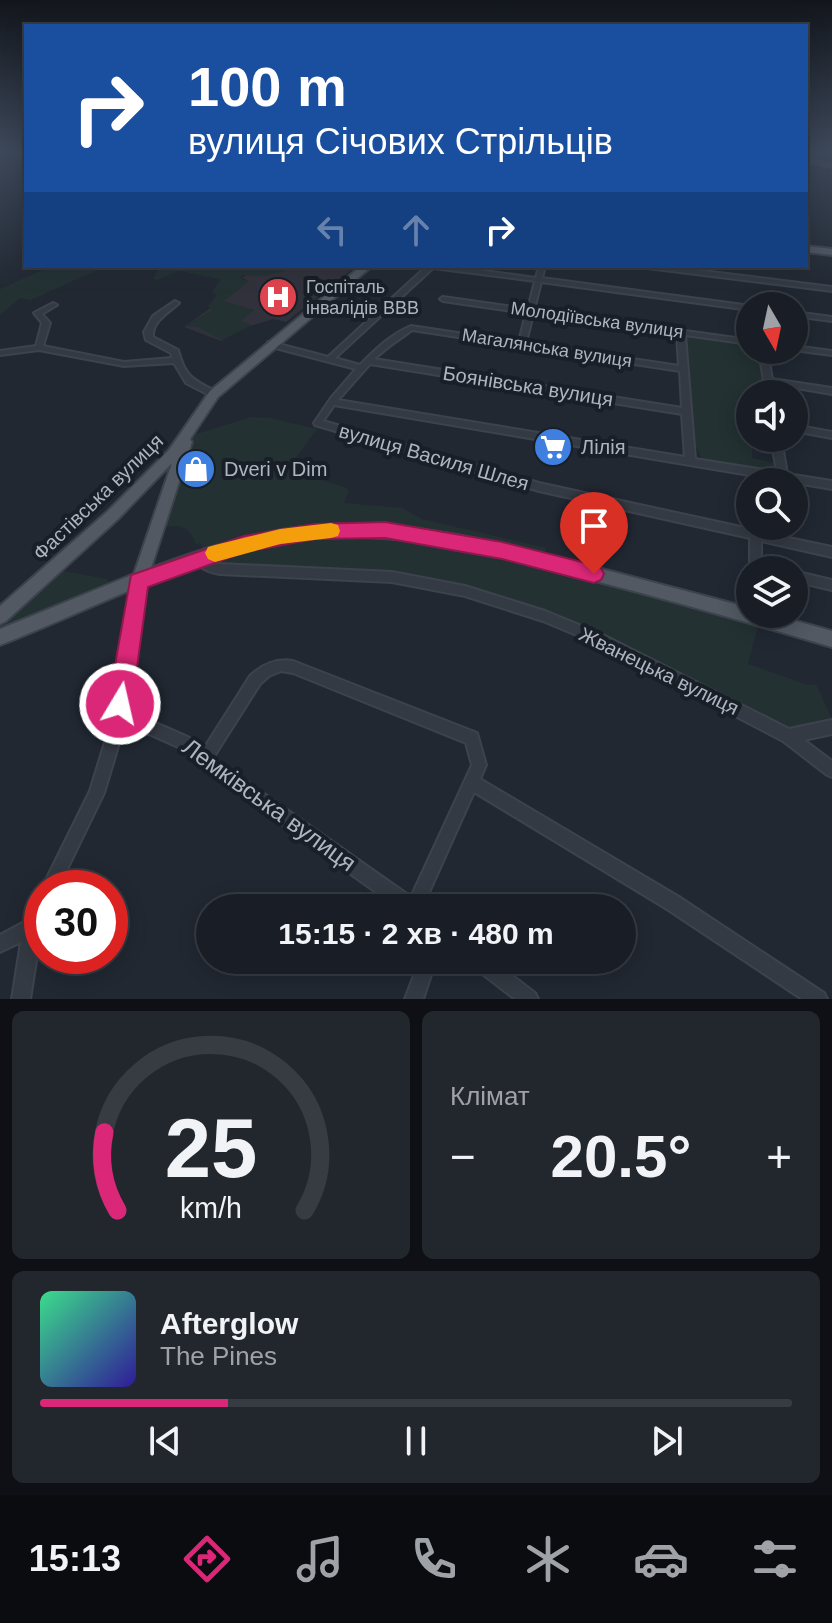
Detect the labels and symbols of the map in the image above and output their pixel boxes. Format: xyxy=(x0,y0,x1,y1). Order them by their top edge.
hospital icon: Госпіталь інвалідів ВВВ xyxy=(257,276,299,318)
place label: Госпіталь інвалідів ВВВ xyxy=(306,277,419,318)
north arrow xyxy=(736,292,808,364)
street label: Молодіївська вулиця xyxy=(509,298,685,342)
street label: Магалянська вулиця xyxy=(461,325,633,371)
street label: Боянівська вулиця xyxy=(441,362,615,410)
street label: вулиця Василя Шлея xyxy=(337,419,531,495)
supermarket icon: Лілія xyxy=(532,426,574,468)
street label: Фастівська вулиця xyxy=(29,430,167,564)
place label: Лілія xyxy=(581,436,626,458)
shop icon: Dveri v Dim xyxy=(175,448,217,490)
place label: Dveri v Dim xyxy=(224,458,327,480)
pin xyxy=(560,492,628,574)
street label: Жванецька вулиця xyxy=(576,623,742,719)
position arrow xyxy=(78,662,162,746)
street label: Лемківська вулиця xyxy=(177,733,361,876)
speed limit sign: 30 xyxy=(24,870,128,974)

